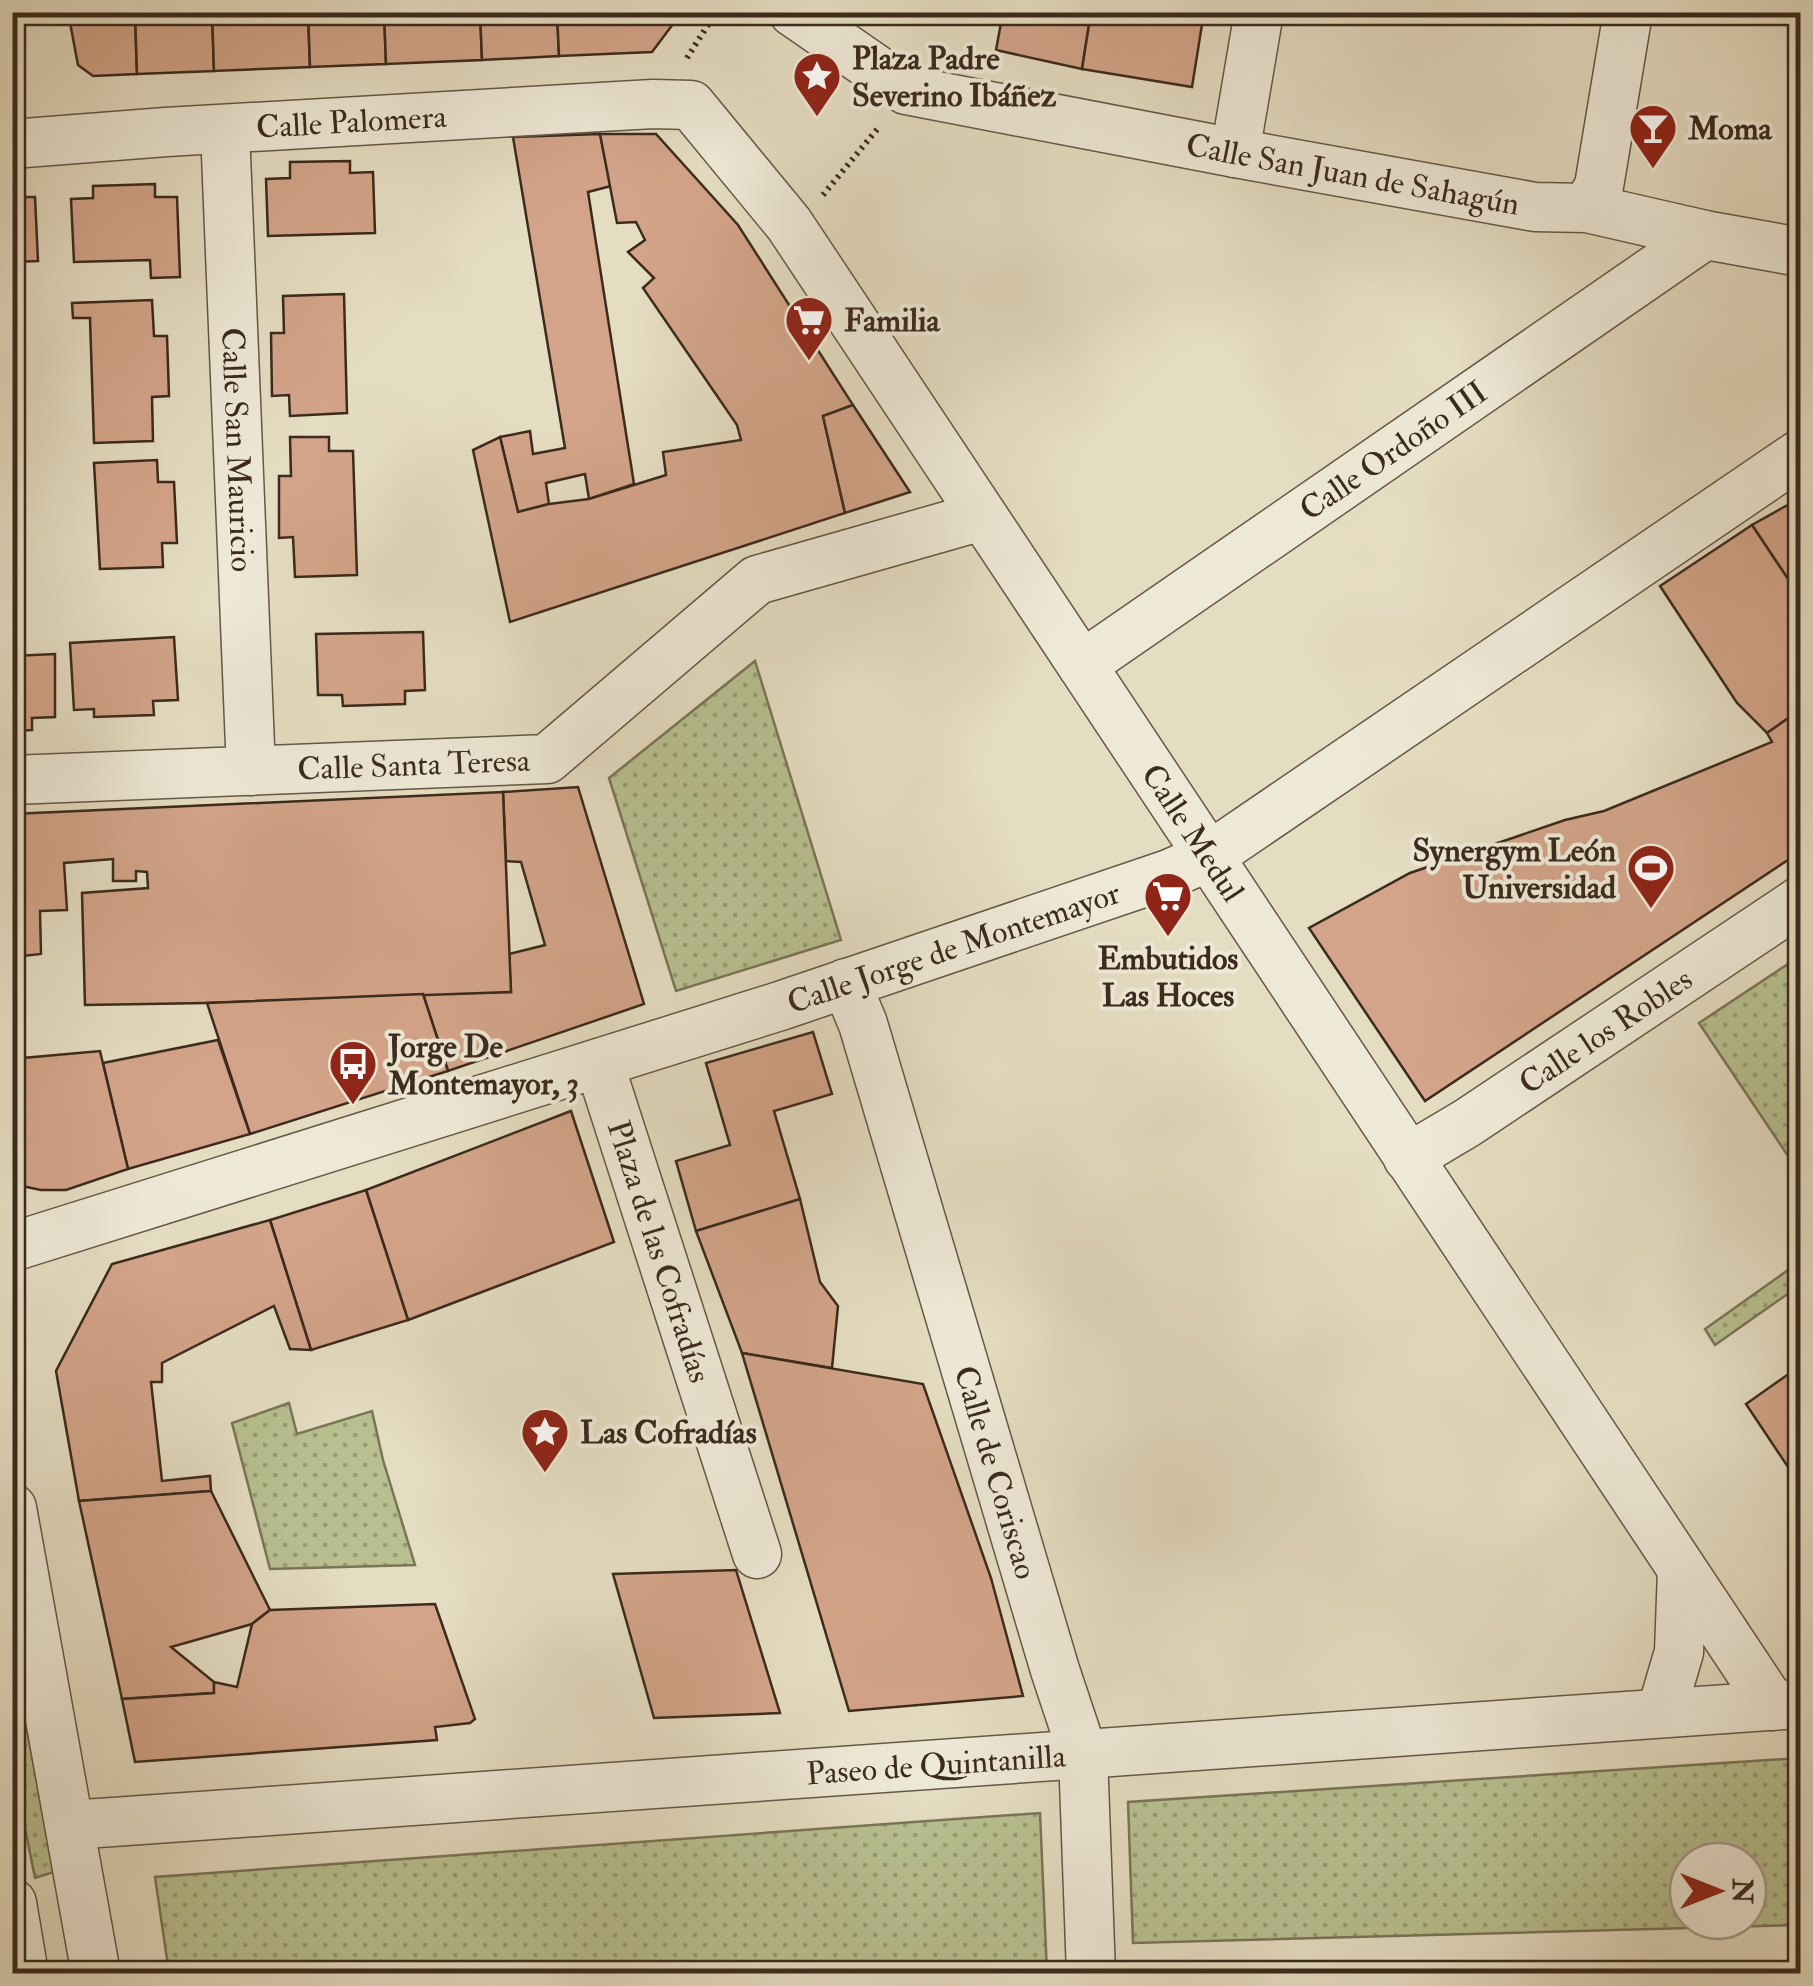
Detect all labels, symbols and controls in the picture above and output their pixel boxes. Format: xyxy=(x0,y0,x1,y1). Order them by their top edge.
place label: Plaza Padre Severino Ibáñez xyxy=(852,39,1057,116)
place icon: Plaza Padre Severino Ibáñez xyxy=(791,50,843,118)
street label: Calle Palomera xyxy=(255,97,448,148)
bar icon: Moma xyxy=(1627,102,1679,170)
place label: Moma xyxy=(1687,109,1773,149)
street label: Calle San Juan de Sahagún xyxy=(1183,125,1523,225)
supermarket icon: Familia xyxy=(783,294,835,362)
place label: Familia xyxy=(844,301,940,341)
street label: Calle San Mauricio xyxy=(212,327,262,573)
street label: Calle Ordoño III xyxy=(1292,372,1495,530)
street label: Calle Santa Teresa xyxy=(297,741,532,790)
street label: Calle Medul xyxy=(1132,757,1252,910)
place label: Synergym León Universidad xyxy=(1413,831,1617,908)
sports icon: Synergym León Universidad xyxy=(1625,842,1677,910)
supermarket icon: Embutidos Las Hoces xyxy=(1142,870,1194,938)
street label: Calle Jorge de Montemayor xyxy=(782,873,1125,1023)
place label: Embutidos Las Hoces xyxy=(1098,939,1238,1016)
street label: Calle los Robles xyxy=(1512,959,1700,1104)
place label: Jorge De Montemayor, 3 xyxy=(386,1027,579,1104)
bus stop icon: Jorge De Montemayor, 3 xyxy=(327,1038,379,1106)
street label: Plaza de las Cofradías xyxy=(598,1116,720,1388)
street label: Calle de Coriscao xyxy=(945,1361,1046,1584)
place icon: Las Cofradías xyxy=(519,1406,571,1474)
place label: Las Cofradías xyxy=(580,1413,757,1453)
street label: Paseo de Quintanilla xyxy=(805,1736,1068,1794)
north arrow xyxy=(1668,1841,1768,1941)
text: N xyxy=(1724,1877,1759,1904)

